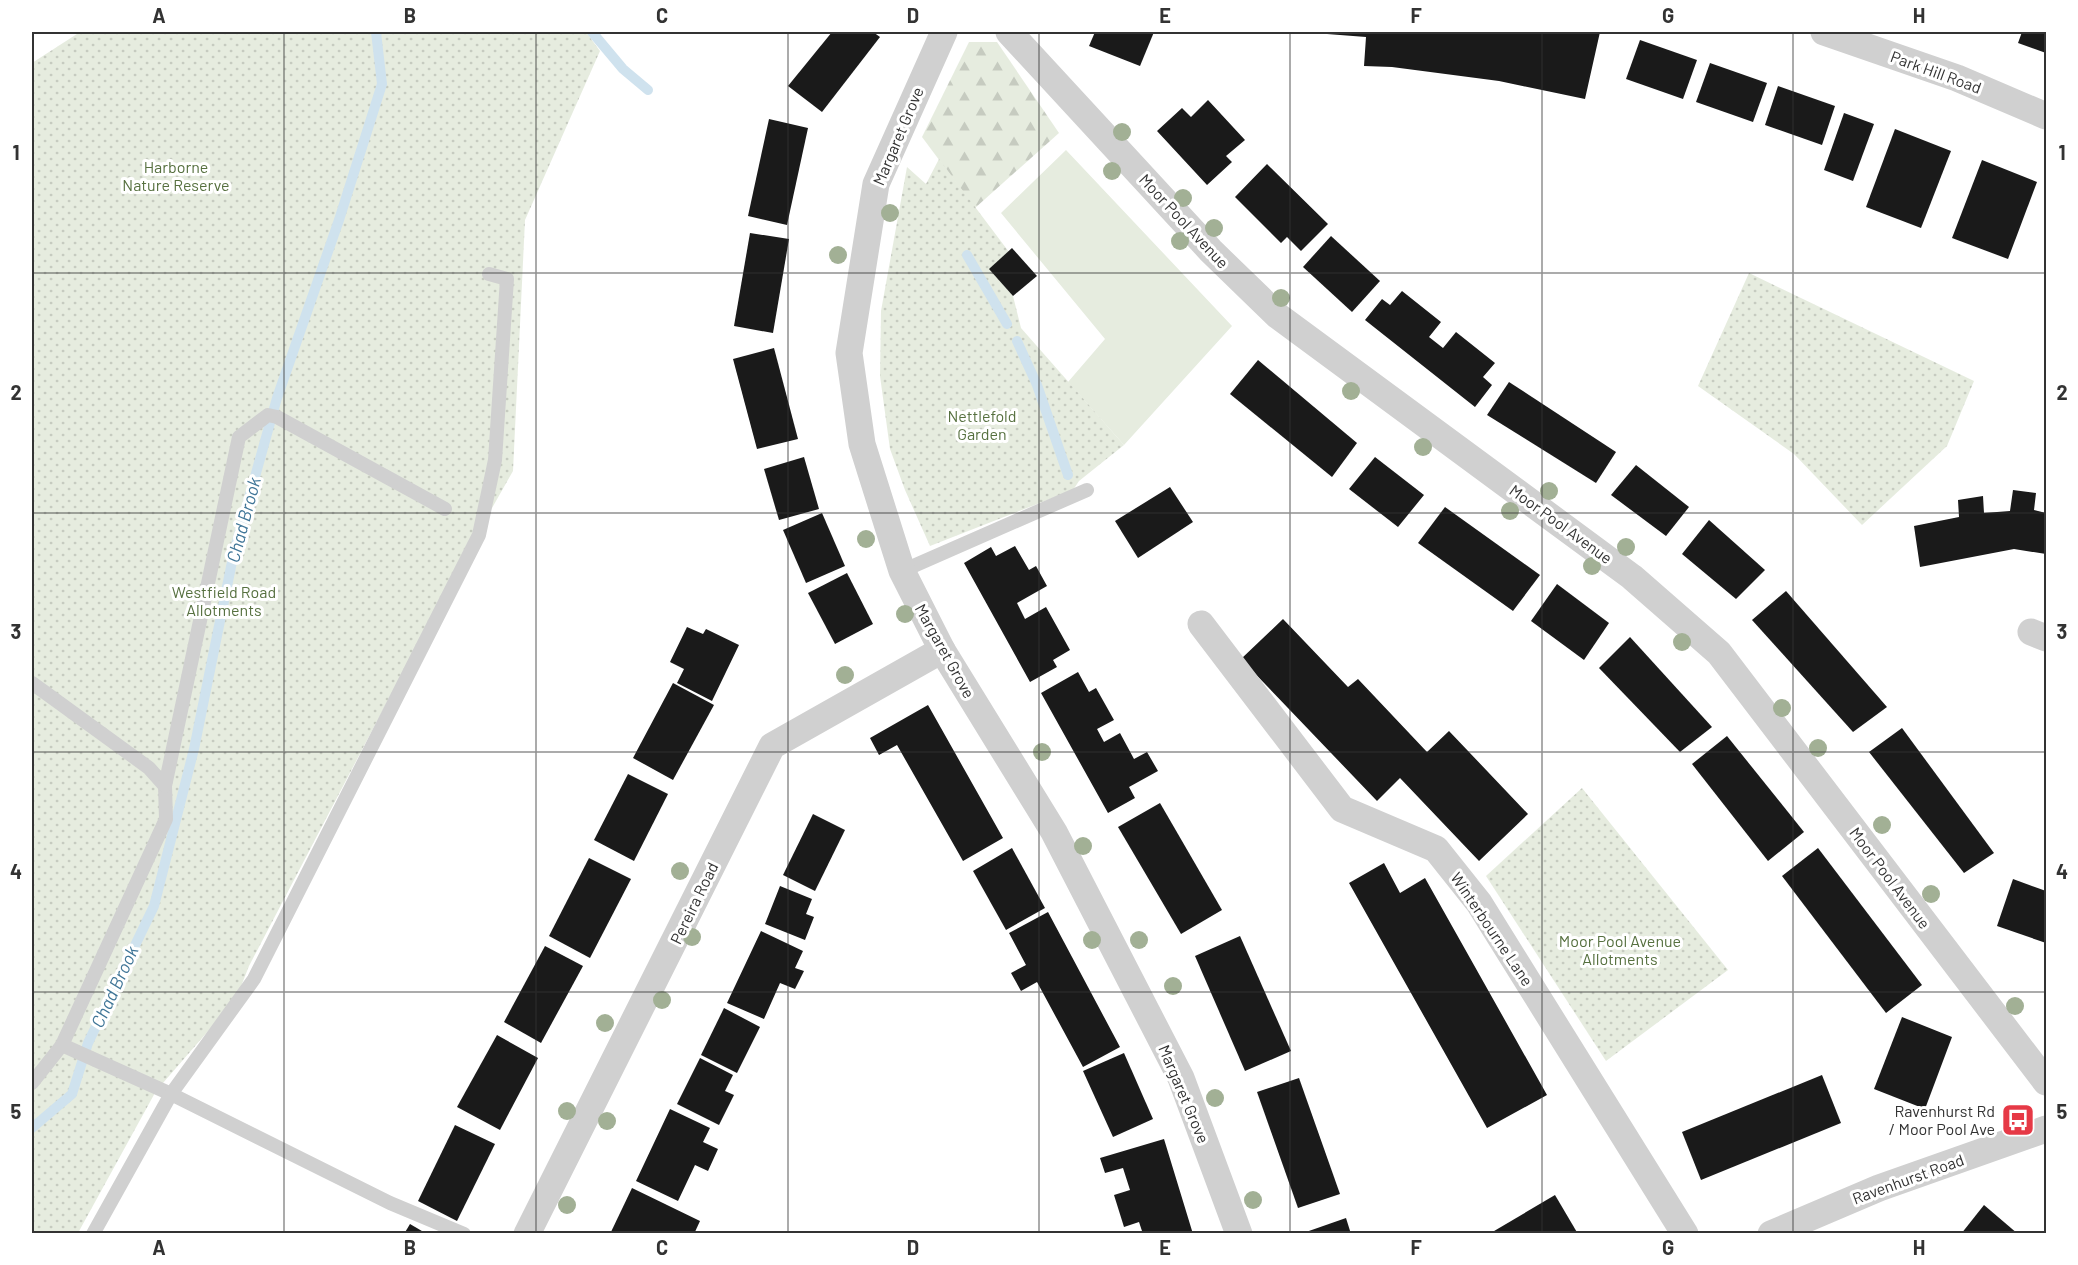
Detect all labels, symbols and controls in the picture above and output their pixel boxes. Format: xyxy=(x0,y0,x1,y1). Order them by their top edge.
text: A xyxy=(152,3,166,27)
text: B xyxy=(404,3,416,27)
text: C xyxy=(656,3,668,27)
text: D xyxy=(907,3,919,27)
text: E xyxy=(1159,3,1171,27)
text: F xyxy=(1410,3,1422,27)
text: G xyxy=(1662,3,1674,27)
text: H xyxy=(1913,3,1925,27)
street label: Park Hill Road xyxy=(1888,46,1984,97)
street label: Margaret Grove xyxy=(868,84,927,188)
text: 1 xyxy=(12,140,20,164)
text: 1 xyxy=(2058,140,2066,164)
park label: Harborne Nature Reserve xyxy=(122,157,230,194)
street label: Moor Pool Avenue xyxy=(1136,169,1233,272)
text: 2 xyxy=(10,380,22,404)
text: 2 xyxy=(2056,380,2068,404)
park label: Nettlefold Garden xyxy=(947,406,1017,443)
water label: Chad Brook xyxy=(221,474,265,565)
street label: Moor Pool Avenue xyxy=(1506,480,1616,567)
park label: Westfield Road Allotments xyxy=(172,582,276,619)
street label: Margaret Grove xyxy=(912,600,979,701)
text: 3 xyxy=(11,619,21,643)
text: 3 xyxy=(2057,619,2067,643)
street label: Moor Pool Avenue xyxy=(1846,823,1935,932)
text: 4 xyxy=(10,859,22,883)
street label: Pereira Road xyxy=(666,859,722,947)
text: 4 xyxy=(2056,859,2068,883)
street label: Winterbourne Lane xyxy=(1447,868,1537,989)
park label: Moor Pool Avenue Allotments xyxy=(1559,931,1681,968)
water label: Chad Brook xyxy=(86,942,143,1031)
street label: Margaret Grove xyxy=(1155,1042,1214,1146)
text: 5 xyxy=(11,1099,22,1123)
text: 5 xyxy=(2057,1099,2068,1123)
place label: Ravenhurst Rd / Moor Pool Ave xyxy=(1889,1101,1995,1138)
bus stop icon: Ravenhurst Rd / Moor Pool Ave xyxy=(2000,1102,2036,1138)
street label: Ravenhurst Road xyxy=(1849,1150,1966,1208)
text: A xyxy=(152,1235,166,1259)
text: B xyxy=(404,1235,416,1259)
text: C xyxy=(656,1235,668,1259)
text: D xyxy=(907,1235,919,1259)
text: E xyxy=(1159,1235,1171,1259)
text: F xyxy=(1410,1235,1422,1259)
text: G xyxy=(1662,1235,1674,1259)
text: H xyxy=(1913,1235,1925,1259)

